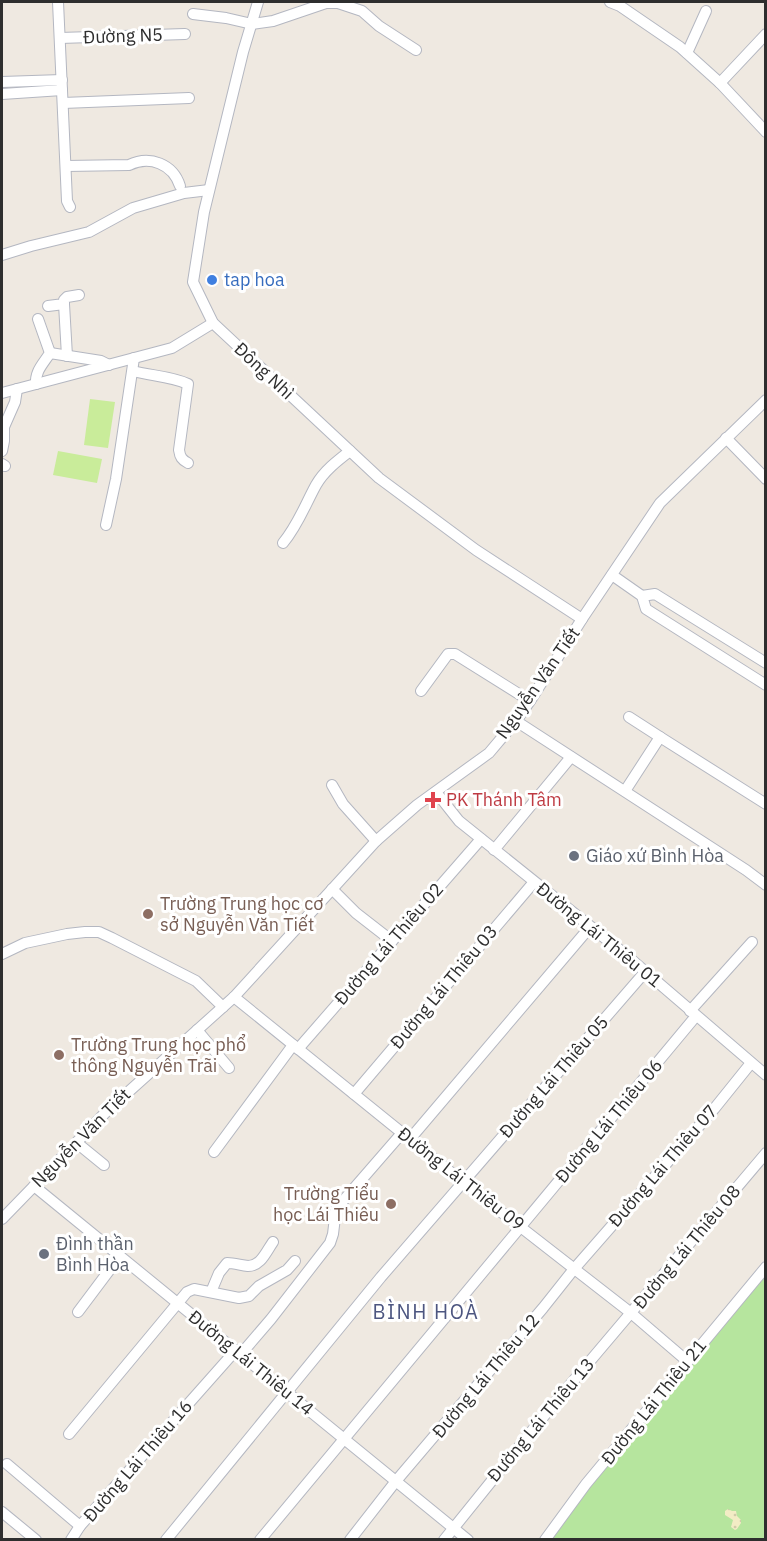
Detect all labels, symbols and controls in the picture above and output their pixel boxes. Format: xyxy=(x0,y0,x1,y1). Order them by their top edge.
street label: Đường N5 xyxy=(83,23,163,48)
place label: tap hoa xyxy=(224,268,285,291)
marker: tap hoa xyxy=(205,273,219,287)
street label: Đông Nhì xyxy=(230,337,299,404)
street label: Nguyễn Văn Tiết xyxy=(491,622,585,743)
place label: PK Thánh Tâm xyxy=(446,788,562,811)
marker: PK Thánh Tâm xyxy=(424,791,442,809)
place label: Giáo xứ Bình Hòa xyxy=(586,844,724,867)
marker: Giáo xứ Bình Hòa xyxy=(567,849,581,863)
street label: Đường Lái Thiêu 01 xyxy=(532,877,667,992)
street label: Đường Lái Thiêu 02 xyxy=(329,878,448,1010)
place label: Trường Trung học cơ sở Nguyễn Văn Tiết xyxy=(160,892,323,936)
marker: Trường Trung học cơ sở Nguyễn Văn Tiết xyxy=(141,907,155,921)
street label: Đường Lái Thiêu 03 xyxy=(385,920,502,1053)
street label: Đường Lái Thiêu 05 xyxy=(494,1011,613,1143)
place label: Trường Trung học phổ thông Nguyễn Trãi xyxy=(71,1033,246,1077)
marker: Trường Trung học phổ thông Nguyễn Trãi xyxy=(52,1048,66,1062)
street label: Đường Lái Thiêu 06 xyxy=(550,1054,667,1187)
street label: Nguyễn Văn Tiết xyxy=(26,1083,135,1192)
street label: Đường Lái Thiêu 07 xyxy=(603,1100,722,1232)
street label: Đường Lái Thiêu 09 xyxy=(393,1122,529,1235)
street label: Đường Lái Thiêu 08 xyxy=(628,1180,745,1313)
place label: Trường Tiểu học Lái Thiêu xyxy=(273,1182,379,1226)
marker: Trường Tiểu học Lái Thiêu xyxy=(384,1197,398,1211)
place label: Đình thần Bình Hòa xyxy=(56,1232,134,1276)
marker: Đình thần Bình Hòa xyxy=(37,1247,51,1261)
district label: BÌNH HOÀ xyxy=(373,1298,479,1325)
street label: Đường Lái Thiêu 14 xyxy=(184,1305,319,1420)
street label: Đường Lái Thiêu 12 xyxy=(427,1309,544,1442)
street label: Đường Lái Thiêu 21 xyxy=(596,1334,711,1469)
street label: Đường Lái Thiêu 13 xyxy=(482,1353,599,1486)
street label: Đường Lái Thiêu 16 xyxy=(78,1395,197,1527)

